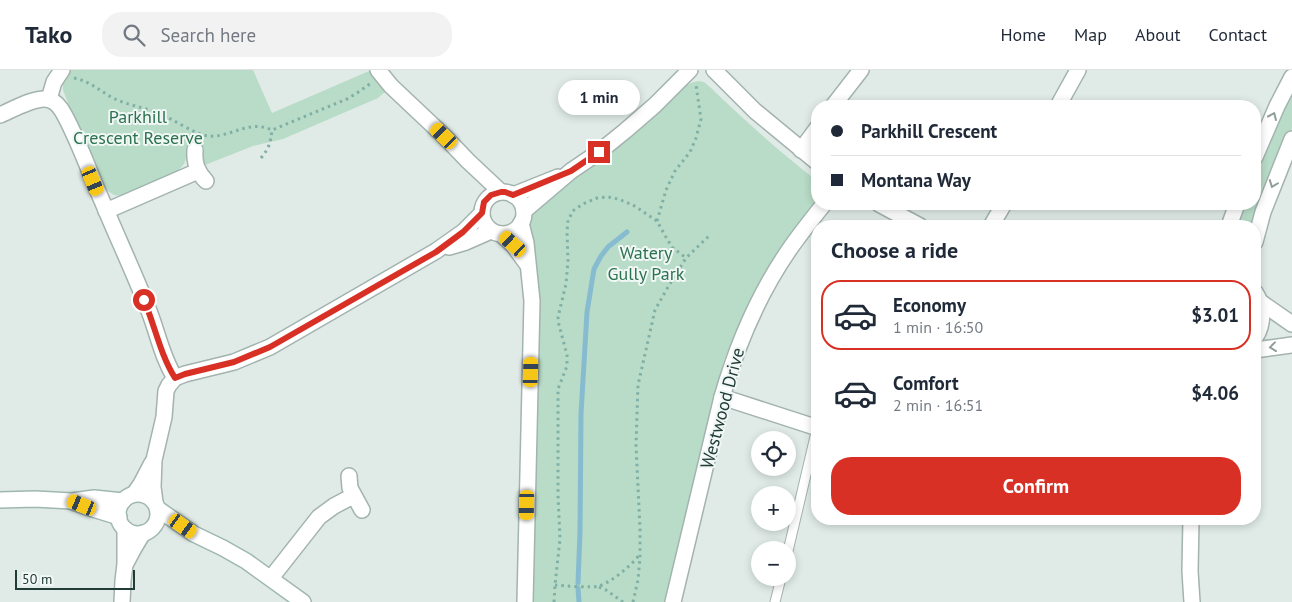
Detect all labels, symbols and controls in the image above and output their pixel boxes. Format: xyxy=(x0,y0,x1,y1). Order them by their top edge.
search box xyxy=(102,12,452,57)
text: Tako xyxy=(25,19,72,50)
icon: search xyxy=(120,21,148,49)
text: Search here xyxy=(160,23,256,47)
text: Home xyxy=(1000,23,1046,46)
text: Map xyxy=(1074,23,1107,46)
text: About xyxy=(1135,23,1181,46)
text: Contact xyxy=(1209,23,1267,46)
callout: 1 min xyxy=(558,79,640,114)
text: 1 min xyxy=(579,87,619,107)
park label: Parkhill Crescent Reserve xyxy=(73,105,203,149)
one-way arrow xyxy=(1266,112,1277,121)
text: Parkhill Crescent xyxy=(861,119,997,143)
car xyxy=(427,120,460,152)
route end xyxy=(588,141,610,163)
car xyxy=(80,164,105,198)
text: Montana Way xyxy=(861,168,971,192)
one-way arrow xyxy=(1269,179,1280,188)
car xyxy=(496,228,529,260)
text: Choose a ride xyxy=(831,236,958,264)
park label: Watery Gully Park xyxy=(608,241,685,285)
route start xyxy=(133,289,155,311)
icon: car xyxy=(833,293,878,338)
text: Economy xyxy=(893,293,966,317)
text: $3.01 xyxy=(1191,303,1239,327)
text: 1 min · 16:50 xyxy=(893,317,983,337)
one-way arrow xyxy=(1269,341,1277,352)
street label: Westwood Drive xyxy=(695,345,749,471)
car xyxy=(522,357,539,387)
icon: car xyxy=(833,371,878,416)
text: Comfort xyxy=(893,371,959,395)
text: $4.06 xyxy=(1191,381,1239,405)
text: 2 min · 16:51 xyxy=(893,395,983,415)
map controls xyxy=(751,431,796,586)
button: locate xyxy=(751,431,796,476)
button: Confirm xyxy=(831,457,1241,515)
button: + xyxy=(751,486,796,531)
car xyxy=(519,490,534,520)
car xyxy=(65,492,98,518)
car xyxy=(166,511,199,541)
button: − xyxy=(751,541,796,586)
scale bar xyxy=(15,567,135,590)
text: 50 m xyxy=(22,570,52,588)

